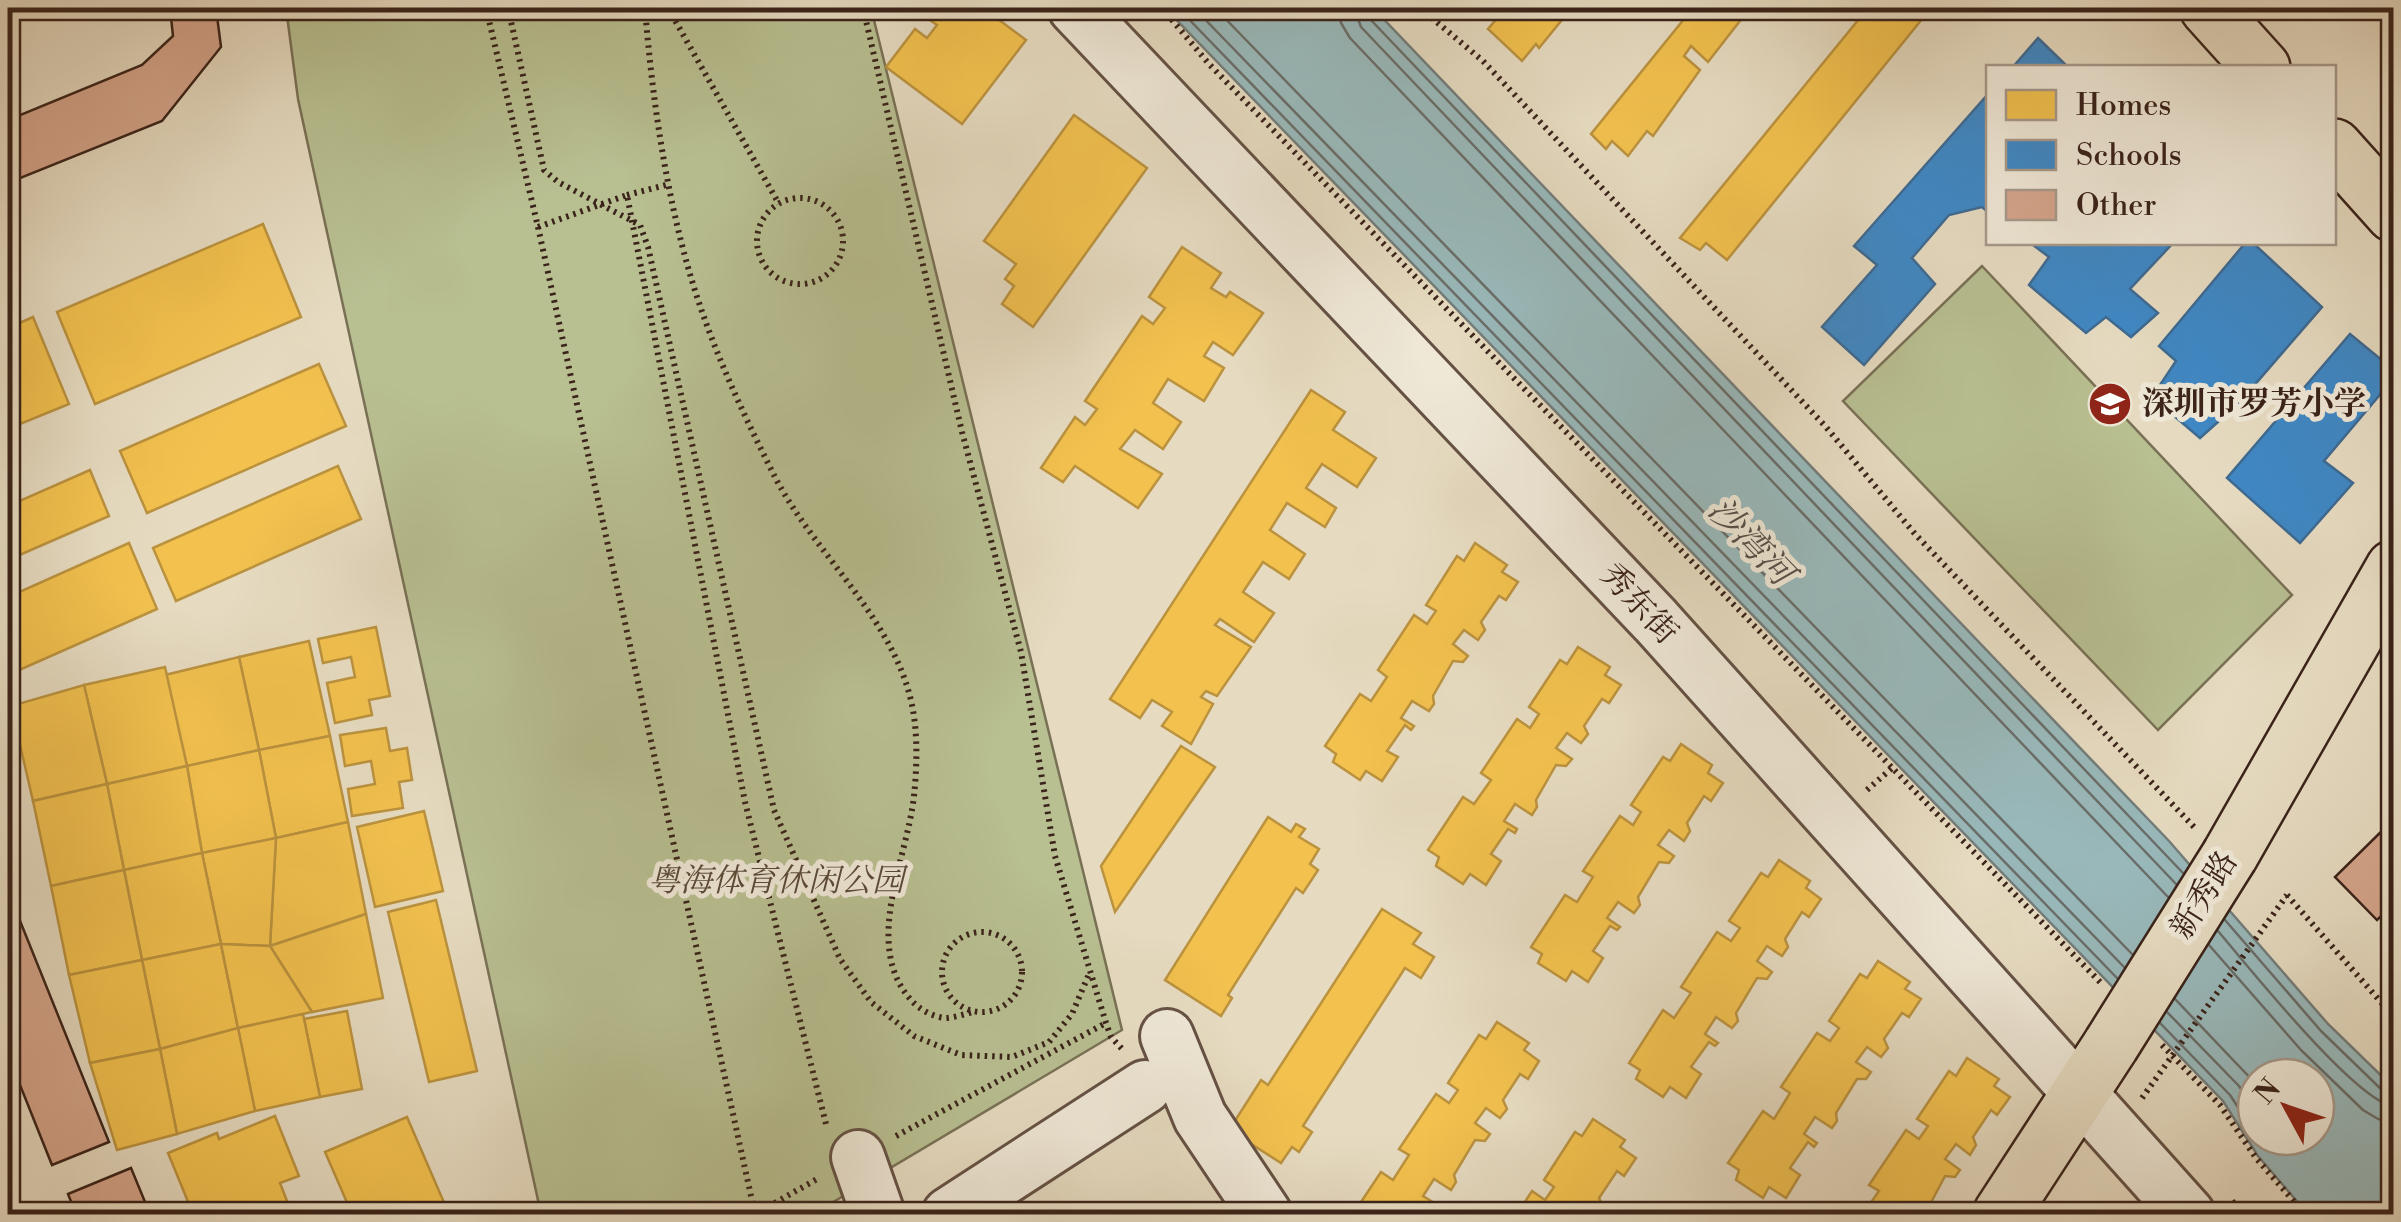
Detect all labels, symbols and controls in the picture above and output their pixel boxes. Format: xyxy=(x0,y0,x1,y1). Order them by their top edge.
legend xyxy=(1986,65,2336,245)
text: Homes xyxy=(2076,87,2171,125)
text: Schools xyxy=(2076,137,2182,175)
text: Other xyxy=(2076,187,2156,225)
school or university icon: 深圳市罗芳小学 xyxy=(2087,381,2133,427)
place label: 深圳市罗芳小学 xyxy=(2142,384,2366,424)
water label: 沙湾河 xyxy=(1698,489,1806,599)
street label: 秀东街 xyxy=(1592,555,1686,653)
street label: 新秀路 xyxy=(2162,844,2246,946)
park label: 粤海体育休闲公园 xyxy=(648,861,909,901)
north arrow xyxy=(2236,1057,2336,1157)
text: N xyxy=(2247,1072,2289,1112)

